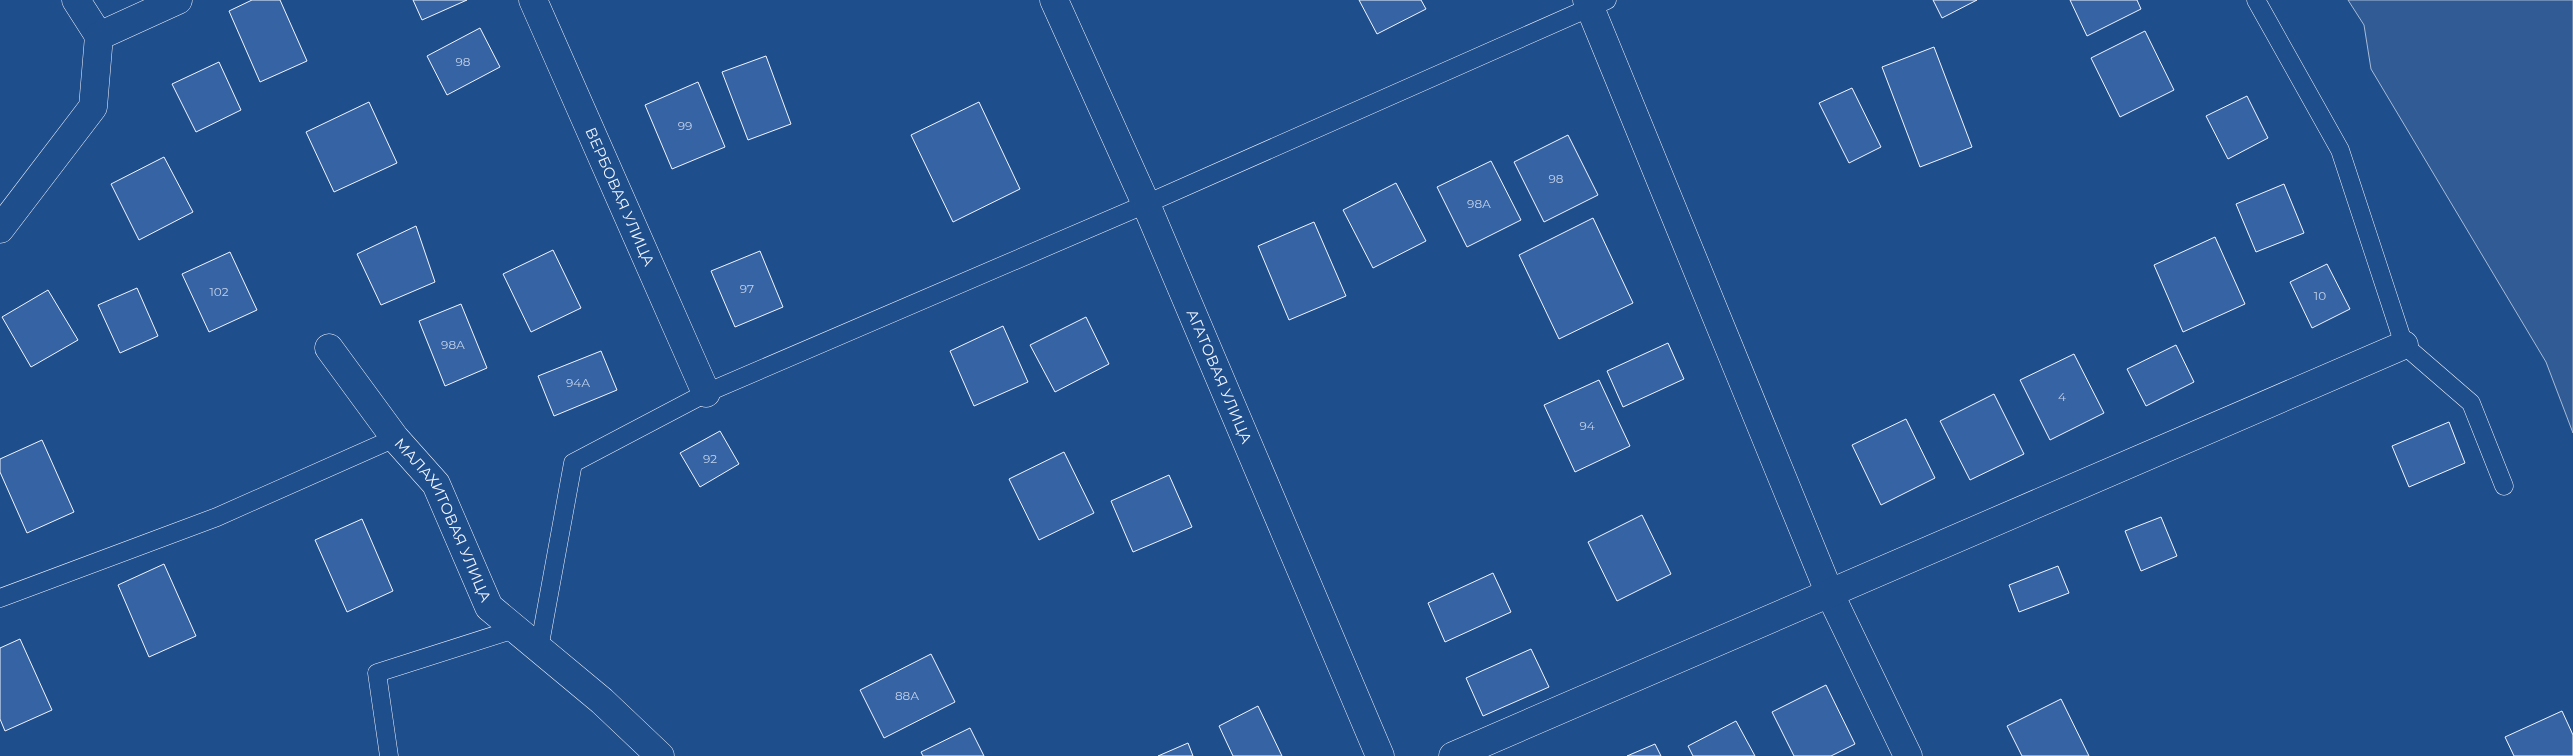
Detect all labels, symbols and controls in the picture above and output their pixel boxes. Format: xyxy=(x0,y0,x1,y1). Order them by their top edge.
house number: 98 xyxy=(456,54,471,69)
house number: 99 xyxy=(678,118,692,133)
street label: ВЕРБОВАЯ УЛИЦА xyxy=(581,124,659,269)
house number: 98 xyxy=(1549,171,1564,186)
house number: 98А xyxy=(1467,196,1491,211)
house number: 97 xyxy=(740,281,754,296)
house number: 102 xyxy=(209,284,229,299)
house number: 10 xyxy=(2314,288,2326,303)
street label: АГАТОВАЯ УЛИЦА xyxy=(1183,306,1256,446)
house number: 98А xyxy=(441,337,465,352)
house number: 94А xyxy=(566,375,590,390)
house number: 4 xyxy=(2058,389,2066,404)
house number: 94 xyxy=(1579,418,1595,433)
street label: МАЛАХИТОВАЯ УЛИЦА xyxy=(391,434,496,605)
house number: 92 xyxy=(703,451,717,466)
house number: 88А xyxy=(895,688,919,703)

